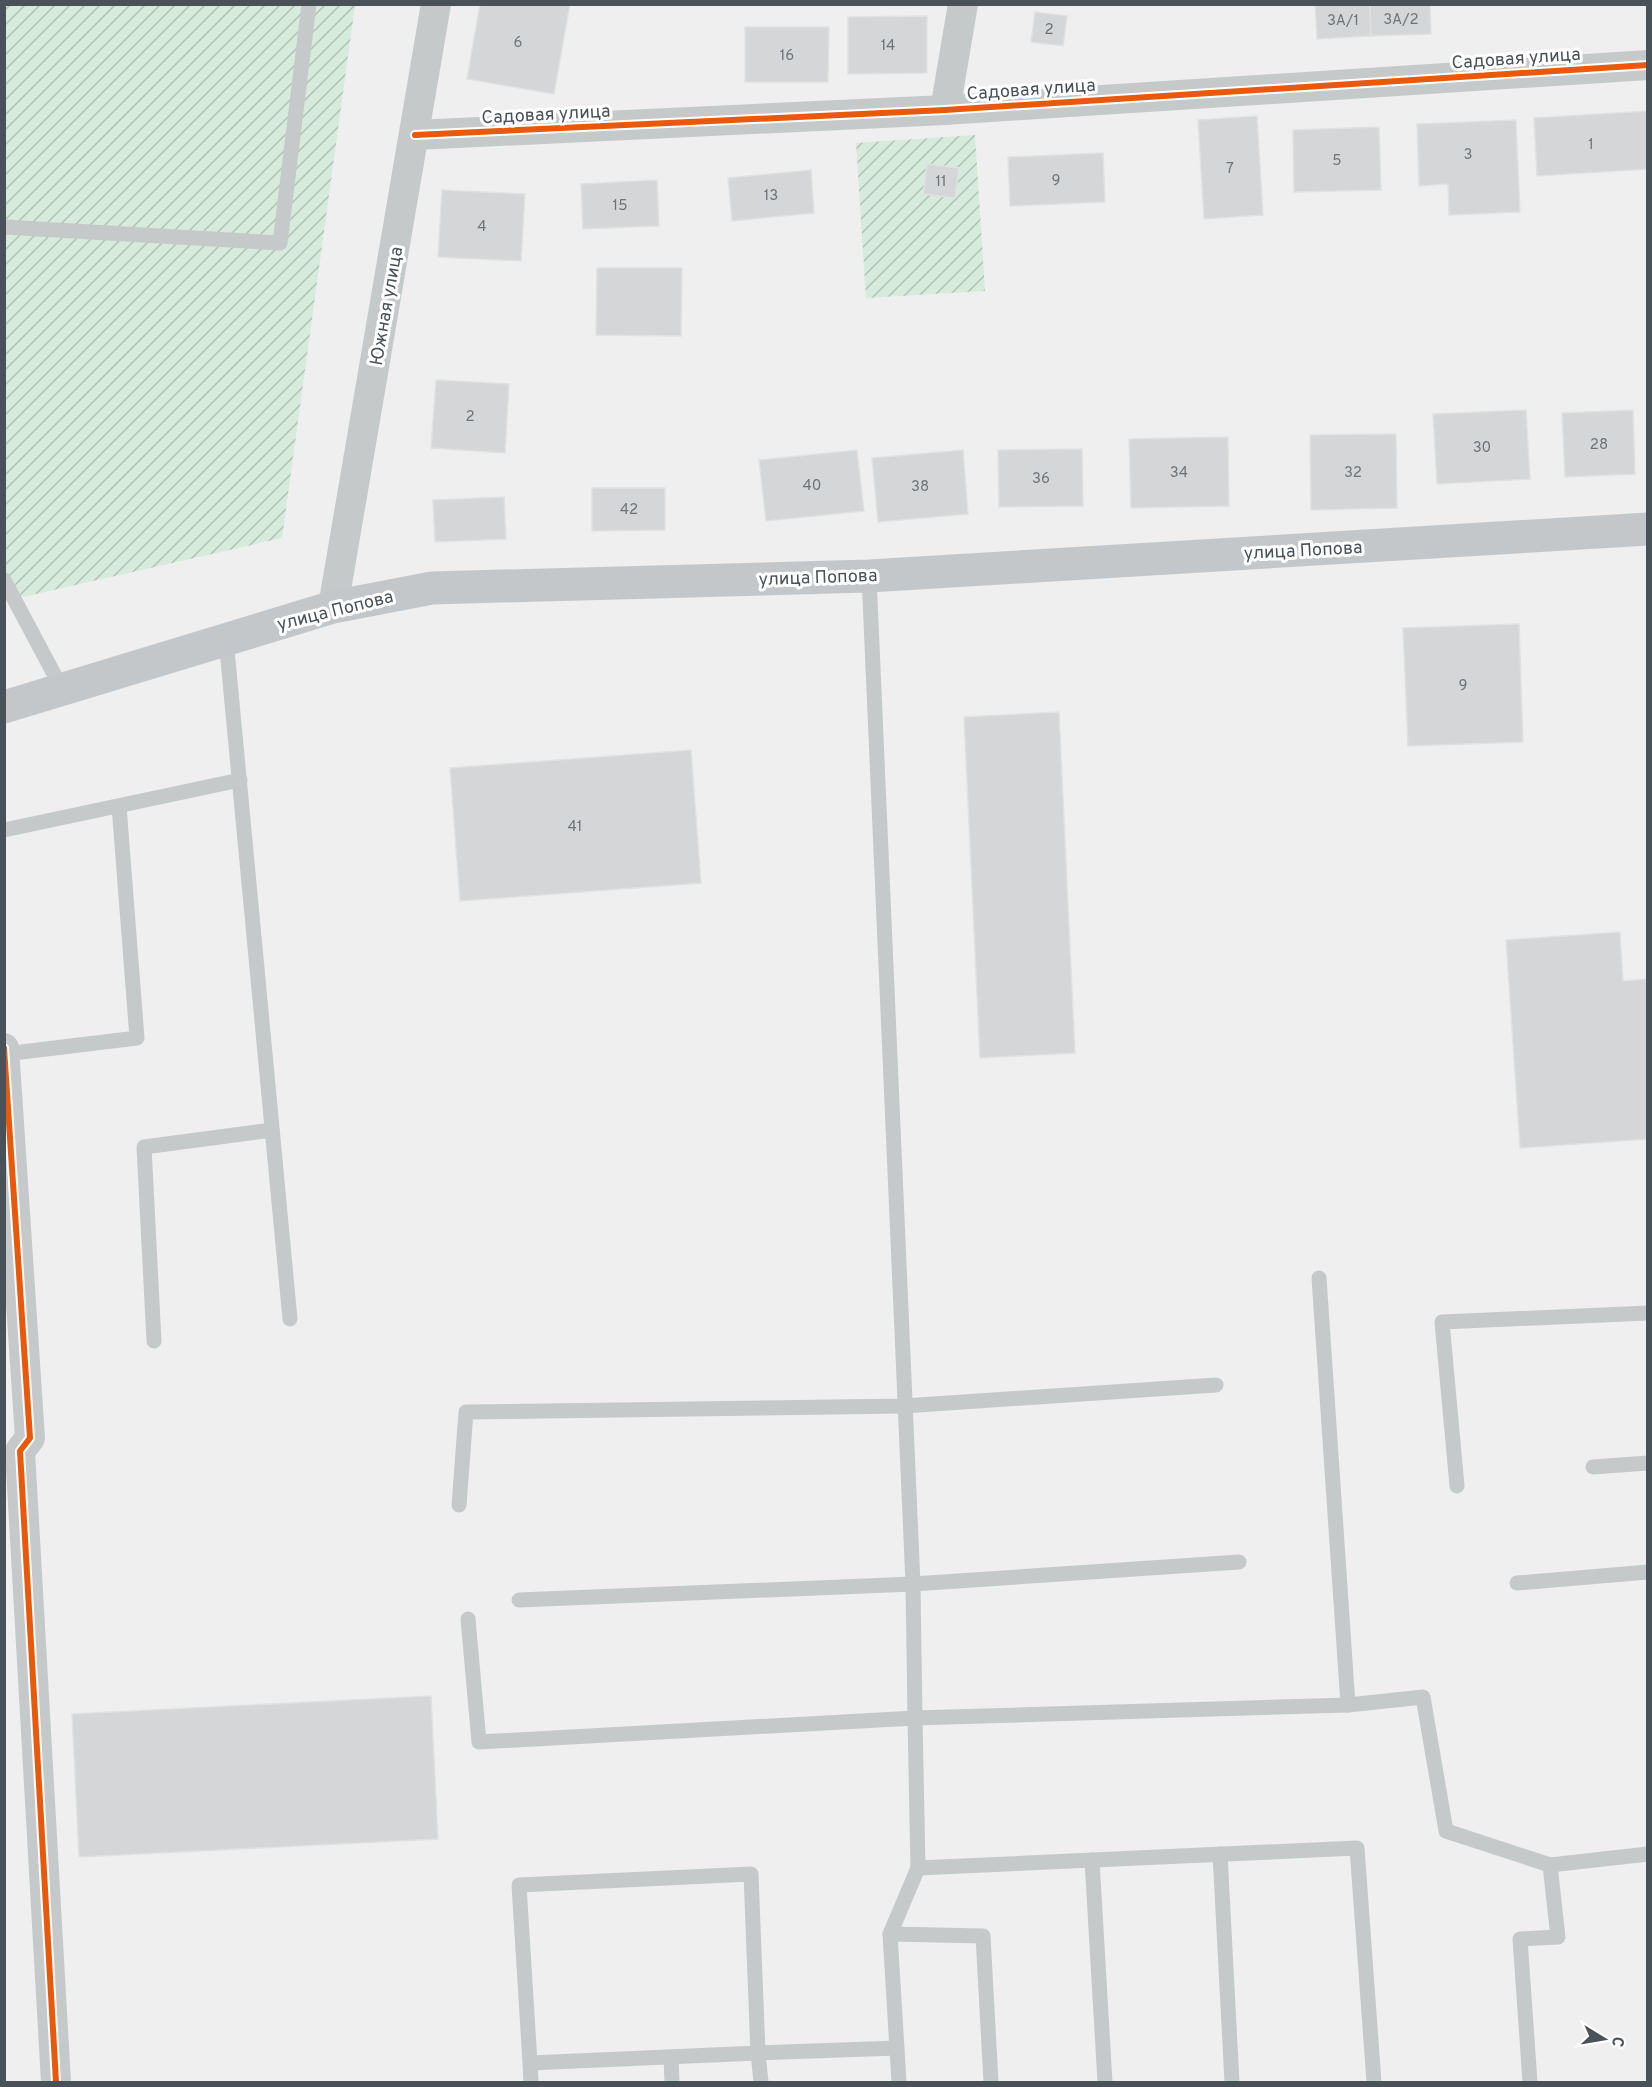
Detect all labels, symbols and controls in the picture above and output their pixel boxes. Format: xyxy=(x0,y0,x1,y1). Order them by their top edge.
house number: 3А/2 xyxy=(1383,11,1419,30)
house number: 3А/1 xyxy=(1327,12,1359,31)
house number: 2 xyxy=(1044,21,1054,40)
house number: 6 xyxy=(514,34,523,53)
house number: 14 xyxy=(881,37,895,56)
street label: Садовая улица xyxy=(1451,44,1581,75)
house number: 16 xyxy=(780,47,794,66)
street label: Садовая улица xyxy=(966,75,1096,106)
street label: Садовая улица xyxy=(481,101,611,130)
house number: 1 xyxy=(1588,136,1594,155)
house number: 3 xyxy=(1463,146,1473,165)
house number: 5 xyxy=(1332,152,1342,171)
house number: 7 xyxy=(1226,160,1234,179)
house number: 9 xyxy=(1052,172,1060,191)
house number: 11 xyxy=(935,173,947,192)
house number: 13 xyxy=(764,187,778,206)
house number: 15 xyxy=(613,197,627,216)
house number: 4 xyxy=(477,218,487,237)
street label: Южная улица xyxy=(366,245,409,368)
house number: 2 xyxy=(465,408,475,427)
house number: 28 xyxy=(1590,436,1608,455)
house number: 30 xyxy=(1473,439,1491,458)
house number: 34 xyxy=(1170,464,1188,483)
house number: 32 xyxy=(1344,464,1362,483)
house number: 36 xyxy=(1032,470,1050,489)
house number: 40 xyxy=(803,477,821,496)
house number: 38 xyxy=(911,478,929,497)
house number: 42 xyxy=(620,501,638,520)
street label: улица Попова xyxy=(1243,537,1363,566)
street label: улица Попова xyxy=(758,565,878,592)
street label: улица Попова xyxy=(275,586,396,637)
house number: 9 xyxy=(1459,677,1467,696)
house number: 41 xyxy=(568,818,582,837)
north arrow xyxy=(1574,2009,1634,2069)
text: С xyxy=(1606,2035,1628,2048)

